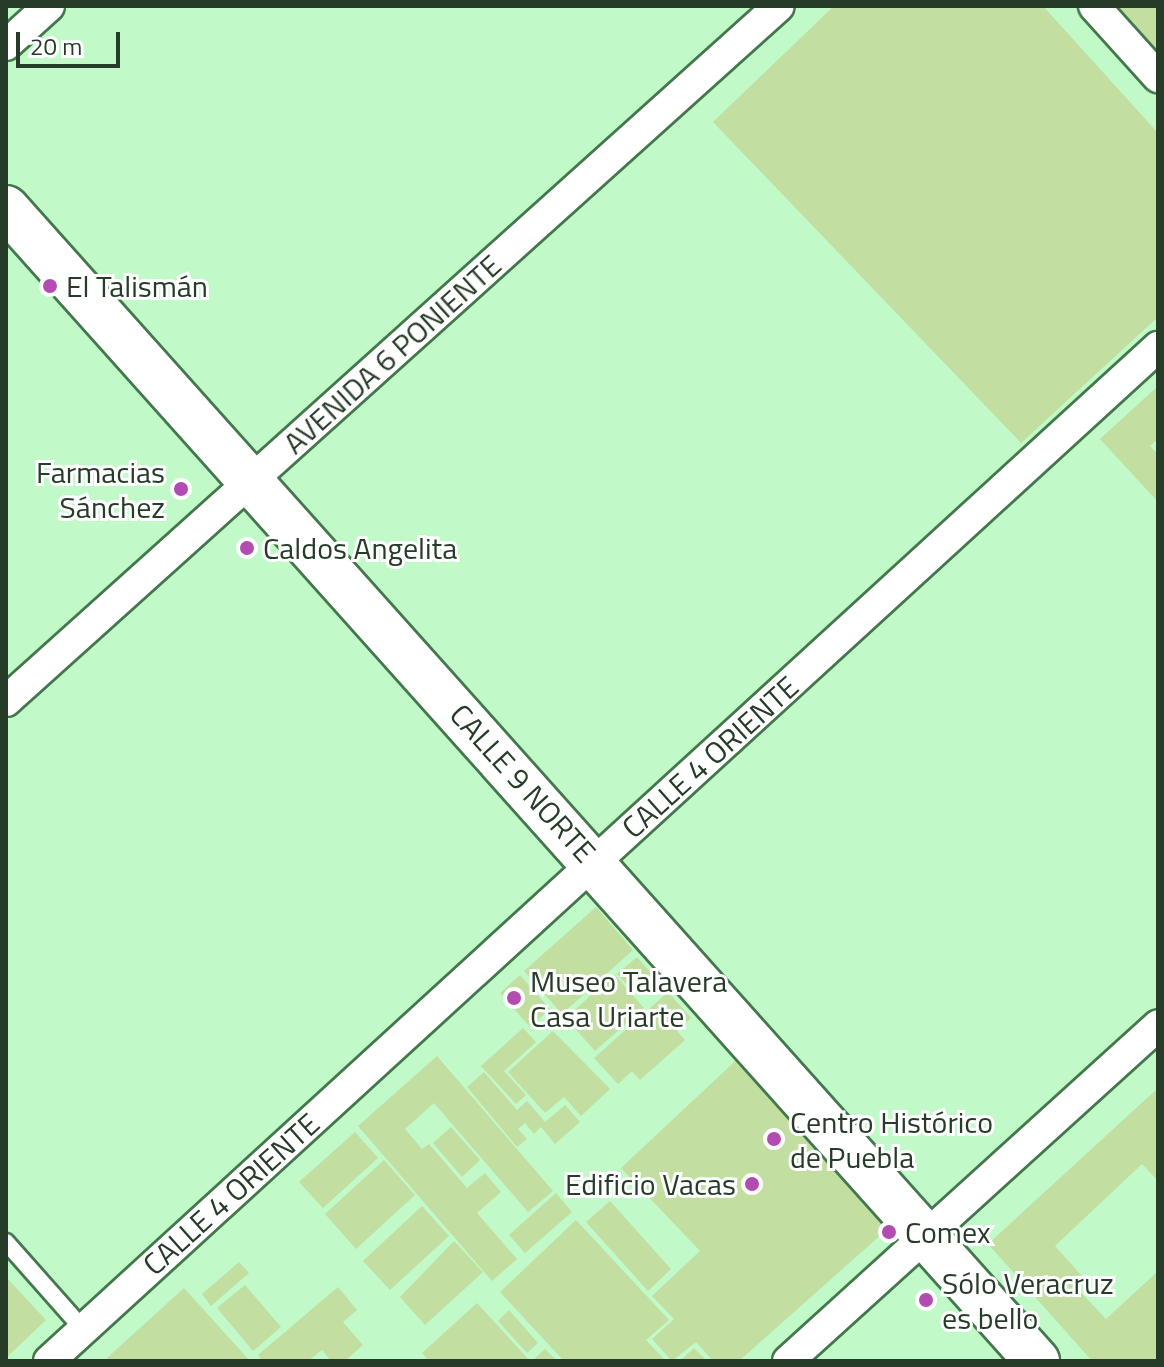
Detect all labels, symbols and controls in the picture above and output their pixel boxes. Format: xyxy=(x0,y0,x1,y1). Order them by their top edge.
scale bar xyxy=(20,16,124,66)
text: 20 m xyxy=(30,28,82,64)
street label: AVENIDA 6 PONIENTE xyxy=(276,247,508,461)
place label: El Talismán xyxy=(66,268,208,304)
marker: El Talismán xyxy=(41,277,59,295)
place label: Farmacias Sánchez xyxy=(36,454,165,524)
marker: Farmacias Sánchez xyxy=(172,480,190,498)
place label: Caldos Angelita xyxy=(263,530,457,566)
marker: Caldos Angelita xyxy=(238,539,256,557)
street label: CALLE 4 ORIENTE xyxy=(615,669,805,845)
street label: CALLE 9 NORTE xyxy=(443,697,603,869)
place label: Museo Talavera Casa Uriarte xyxy=(530,963,727,1034)
marker: Museo Talavera Casa Uriarte xyxy=(505,989,523,1007)
place label: Centro Histórico de Puebla xyxy=(790,1104,993,1174)
street label: CALLE 4 ORIENTE xyxy=(136,1106,326,1282)
marker: Centro Histórico de Puebla xyxy=(765,1130,783,1148)
place label: Edificio Vacas xyxy=(565,1166,736,1202)
marker: Edificio Vacas xyxy=(743,1175,761,1193)
place label: Comex xyxy=(905,1214,991,1250)
marker: Comex xyxy=(880,1223,898,1241)
place label: Sólo Veracruz es bello xyxy=(942,1265,1114,1336)
marker: Sólo Veracruz es bello xyxy=(917,1291,935,1309)

